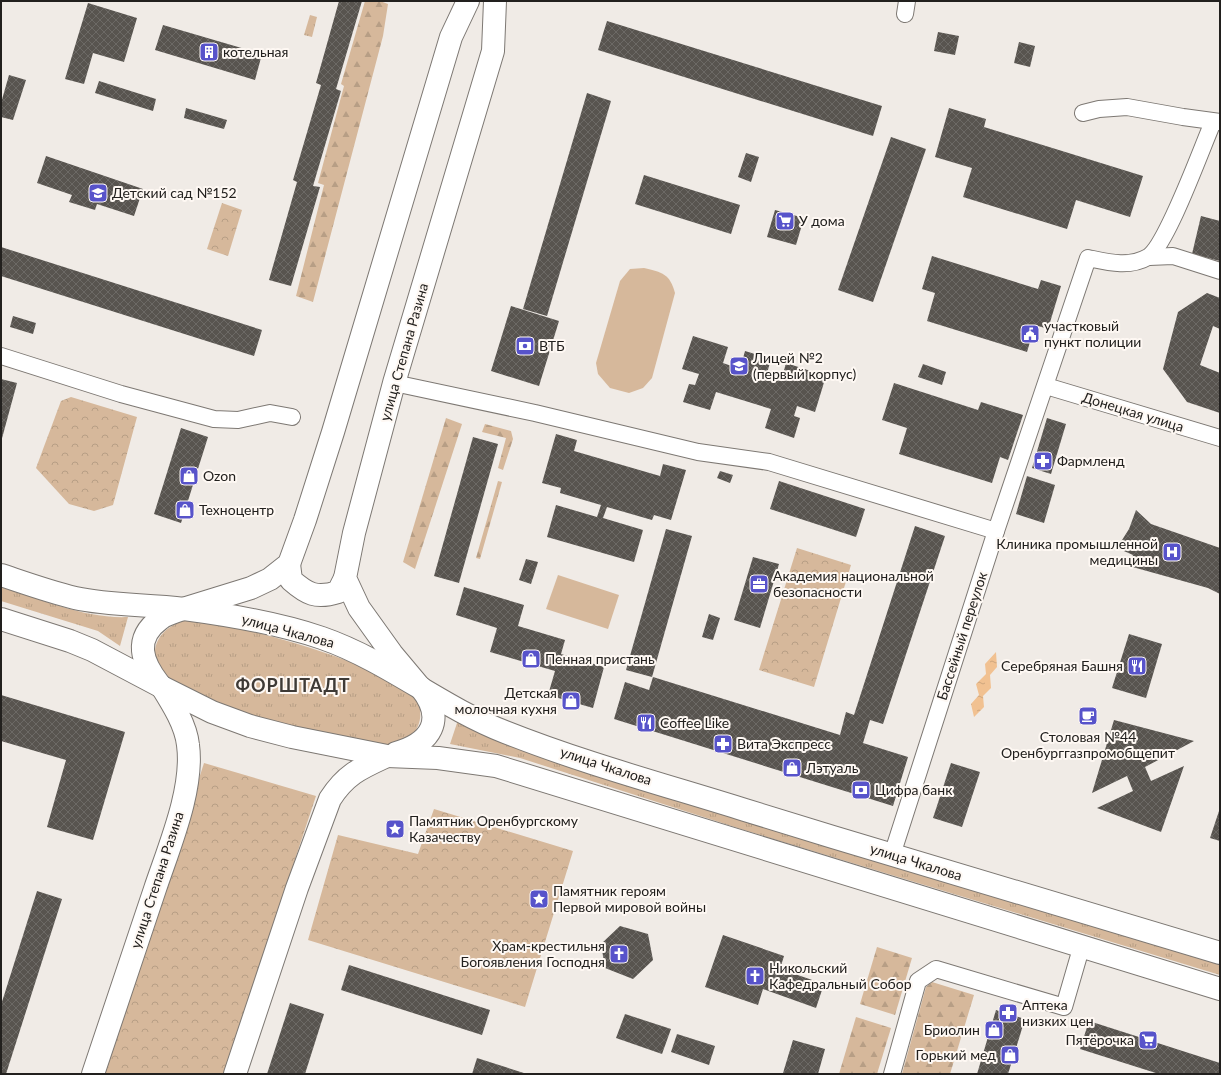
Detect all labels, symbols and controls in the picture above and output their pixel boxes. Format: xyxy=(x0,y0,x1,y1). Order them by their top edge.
building icon: котельная xyxy=(198,41,220,63)
place label: котельная xyxy=(223,43,288,60)
school or university icon: Детский сад №152 xyxy=(87,182,109,204)
place label: Детский сад №152 xyxy=(112,184,237,201)
supermarket icon: У дома xyxy=(774,210,796,232)
place label: У дома xyxy=(799,212,845,229)
street label: улица Степана Разина xyxy=(376,281,431,423)
place label: участковый пункт полиции xyxy=(1044,317,1141,350)
public building icon: участковый пункт полиции xyxy=(1019,323,1041,345)
bank icon: ВТБ xyxy=(514,335,536,357)
place label: ВТБ xyxy=(539,337,565,354)
place label: Лицей №2 (первый корпус) xyxy=(752,349,857,382)
school or university icon: Лицей №2 (первый корпус) xyxy=(728,355,750,377)
street label: Донецкая улица xyxy=(1080,388,1186,435)
pharmacy icon: Фармленд xyxy=(1032,450,1054,472)
place label: Фармленд xyxy=(1057,452,1125,469)
shop icon: Ozon xyxy=(178,465,200,487)
place label: Ozon xyxy=(203,467,236,484)
shop icon: Техноцентр xyxy=(174,499,196,521)
place label: Техноцентр xyxy=(199,501,274,518)
place label: Клиника промышленной медицины xyxy=(996,535,1158,568)
hospital icon: Клиника промышленной медицины xyxy=(1161,541,1183,563)
place label: Академия национальной безопасности xyxy=(773,567,934,600)
street label: Бассейный переулок xyxy=(933,569,991,702)
office icon: Академия национальной безопасности xyxy=(748,573,770,595)
street label: улица Чкалова xyxy=(240,610,336,651)
shop icon: Пенная пристань xyxy=(520,648,542,670)
place label: Пенная пристань xyxy=(545,650,655,667)
restaurant icon: Серебряная Башня xyxy=(1126,655,1148,677)
place label: Серебряная Башня xyxy=(1001,657,1123,674)
district label: ФОРШТАДТ xyxy=(236,674,350,696)
place label: Детская молочная кухня xyxy=(455,684,557,717)
shop icon: Детская молочная кухня xyxy=(560,690,582,712)
cafe icon: Столовая №44 Оренбурггазпромобщепит xyxy=(1077,705,1099,727)
restaurant icon: Coffee Like xyxy=(635,712,657,734)
place label: Coffee Like xyxy=(660,714,729,731)
place label: Столовая №44 Оренбурггазпромобщепит xyxy=(1001,728,1175,761)
pharmacy icon: Вита Экспресс xyxy=(712,733,734,755)
place label: Вита Экспресс xyxy=(737,735,831,752)
street label: улица Чкалова xyxy=(558,743,654,788)
shop icon: Лэтуаль xyxy=(781,757,803,779)
place label: Лэтуаль xyxy=(805,759,859,776)
bank icon: Цифра банк xyxy=(850,779,872,801)
place label: Цифра банк xyxy=(875,781,953,798)
street label: улица Степана Разина xyxy=(126,809,187,950)
place label: Памятник Оренбургскому Казачеству xyxy=(409,812,579,845)
place icon: Памятник Оренбургскому Казачеству xyxy=(384,818,406,840)
street label: улица Чкалова xyxy=(868,839,964,884)
place label: Памятник героям Первой мировой войны xyxy=(553,882,706,915)
place icon: Памятник героям Первой мировой войны xyxy=(528,888,550,910)
place label: Храм-крестильня Богоявления Господня xyxy=(461,937,605,970)
church icon: Храм-крестильня Богоявления Господня xyxy=(608,943,630,965)
place label: Никольский Кафедральный Собор xyxy=(769,959,912,992)
church icon: Никольский Кафедральный Собор xyxy=(744,965,766,987)
place label: Аптека низких цен xyxy=(1022,996,1094,1029)
pharmacy icon: Аптека низких цен xyxy=(997,1002,1019,1024)
shop icon: Бриолин xyxy=(983,1019,1005,1041)
place label: Бриолин xyxy=(924,1021,980,1038)
supermarket icon: Пятёрочка xyxy=(1137,1029,1159,1051)
place label: Пятёрочка xyxy=(1066,1031,1134,1048)
shop icon: Горький мед xyxy=(999,1044,1021,1066)
place label: Горький мед xyxy=(916,1046,996,1063)

